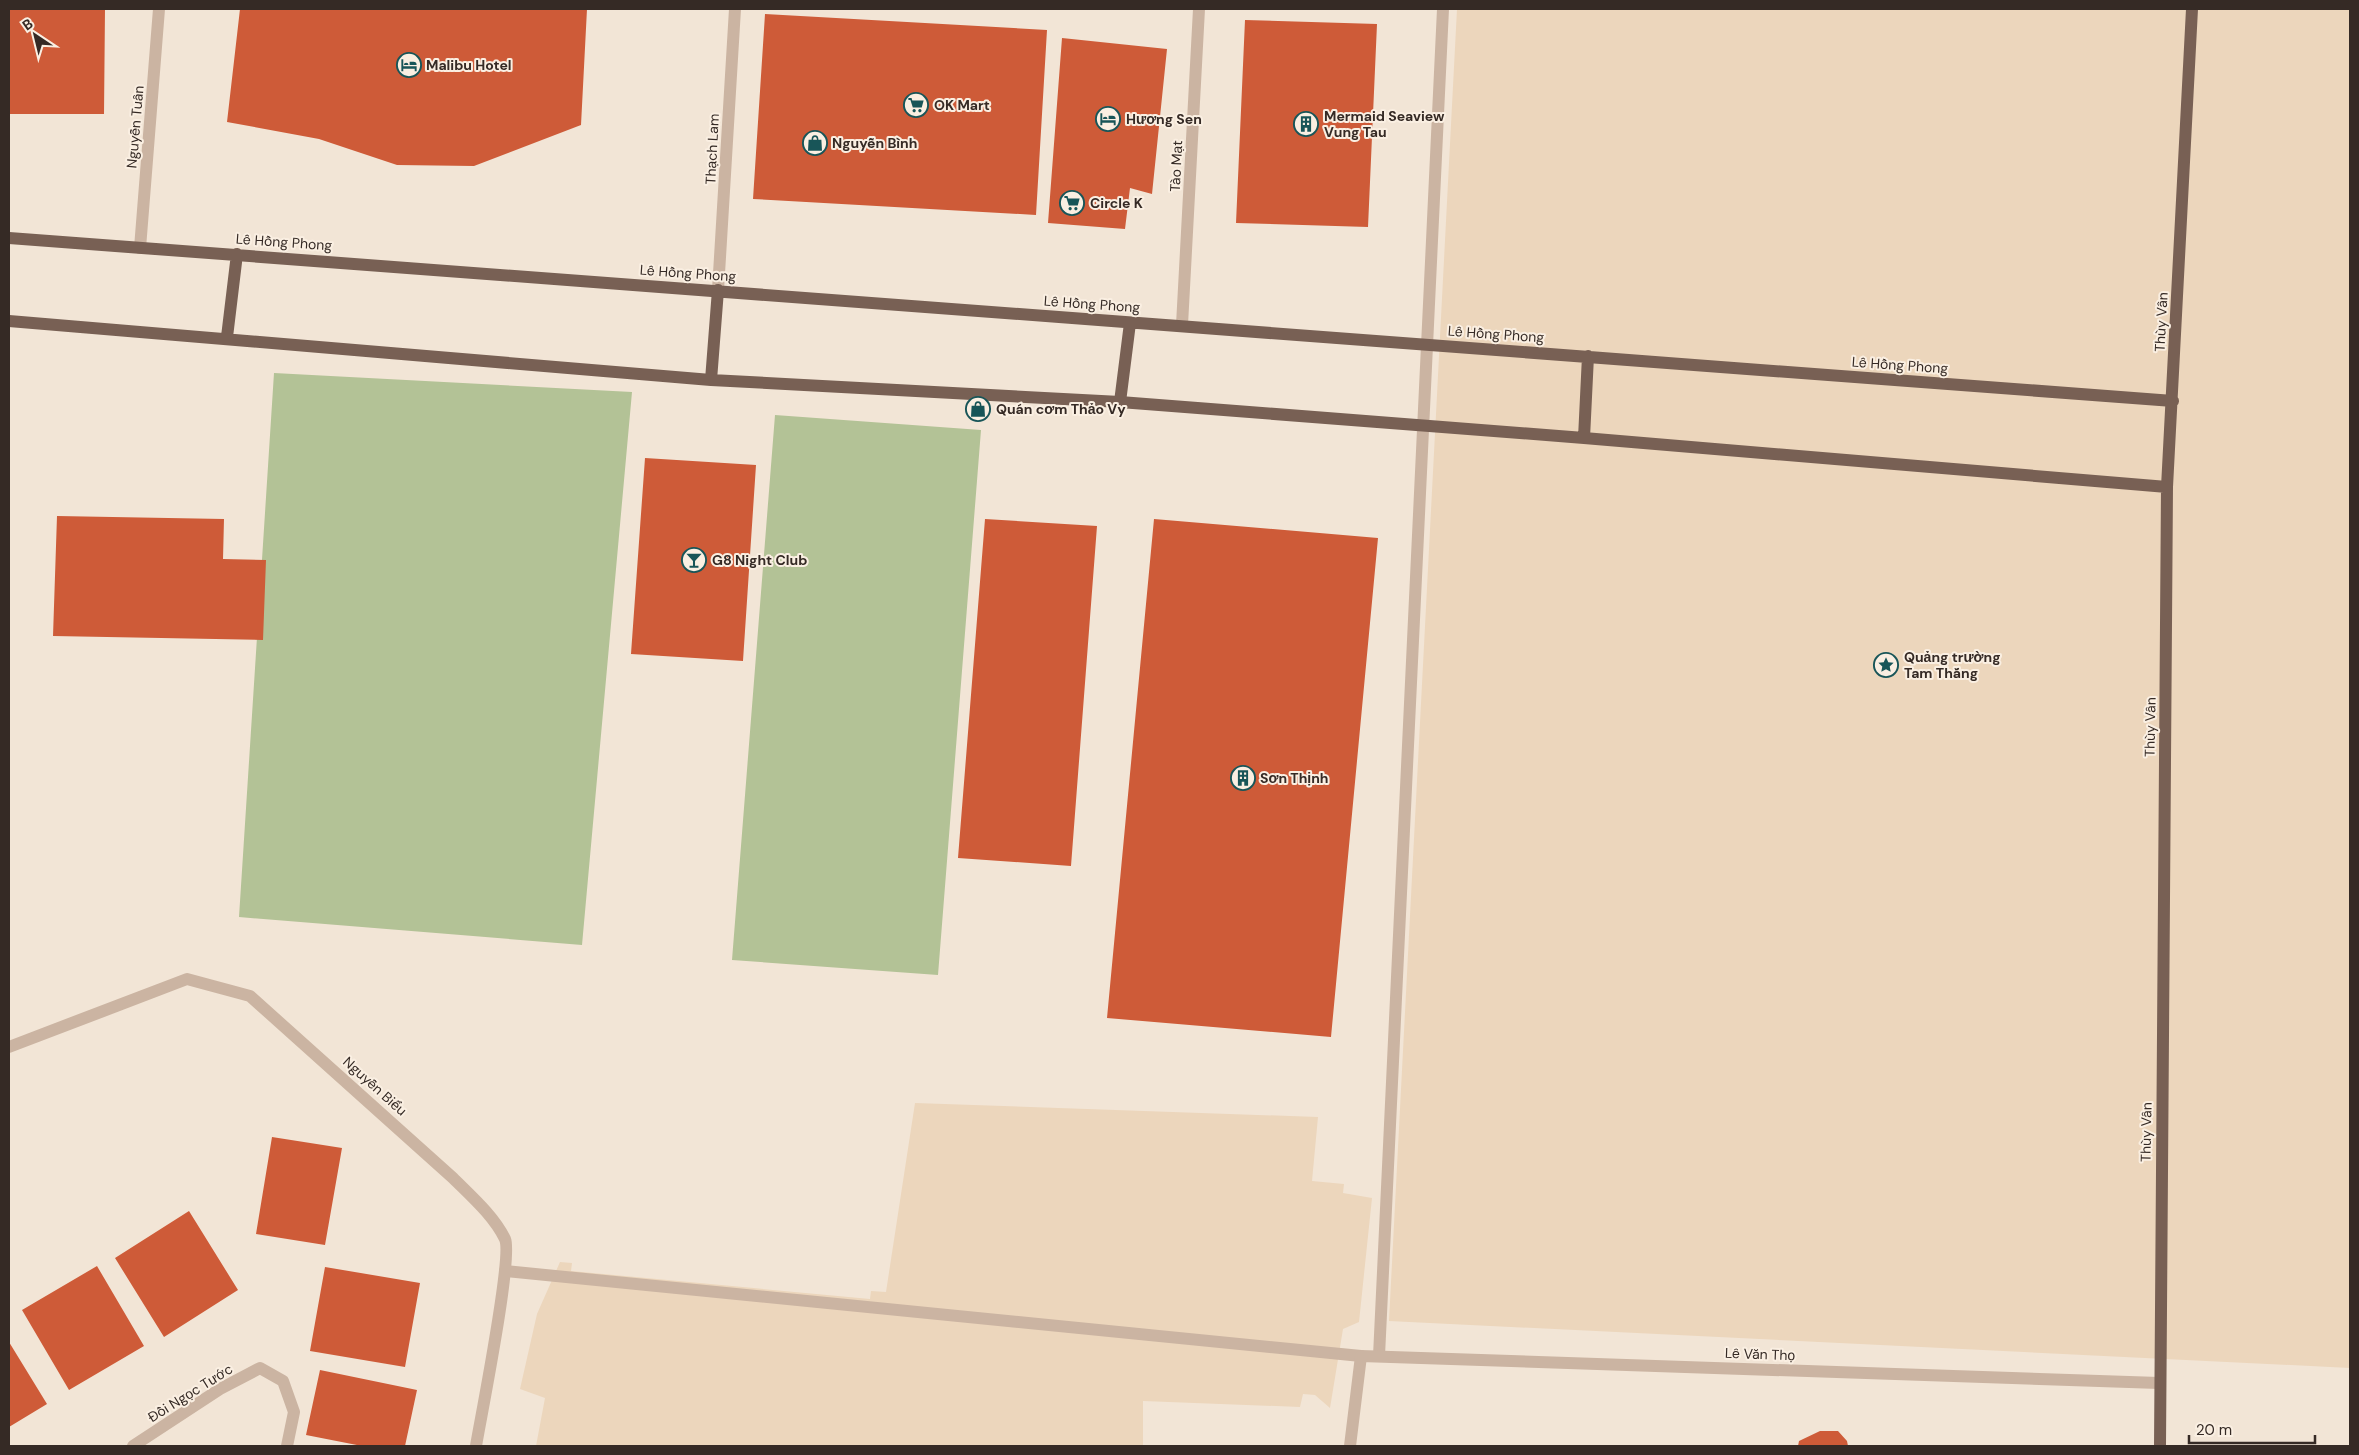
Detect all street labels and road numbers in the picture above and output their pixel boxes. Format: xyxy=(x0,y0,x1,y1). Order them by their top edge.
street label: Nguyễn Tuân xyxy=(122,85,148,169)
street label: Thạch Lam xyxy=(701,113,723,185)
street label: Tào Mạt xyxy=(1166,140,1186,192)
street label: Lê Hồng Phong xyxy=(235,230,333,254)
street label: Lê Hồng Phong xyxy=(639,261,737,285)
street label: Lê Hồng Phong xyxy=(1043,292,1141,316)
street label: Thùy Vân xyxy=(2150,292,2172,352)
street label: Lê Hồng Phong xyxy=(1447,322,1545,346)
street label: Lê Hồng Phong xyxy=(1851,353,1949,377)
street label: Thùy Vân xyxy=(2140,697,2160,757)
street label: Nguyễn Biểu xyxy=(339,1053,411,1119)
street label: Thùy Vân xyxy=(2136,1102,2156,1162)
street label: Lê Văn Thọ xyxy=(1724,1344,1796,1364)
street label: Đồi Ngọc Tước xyxy=(144,1360,236,1426)

